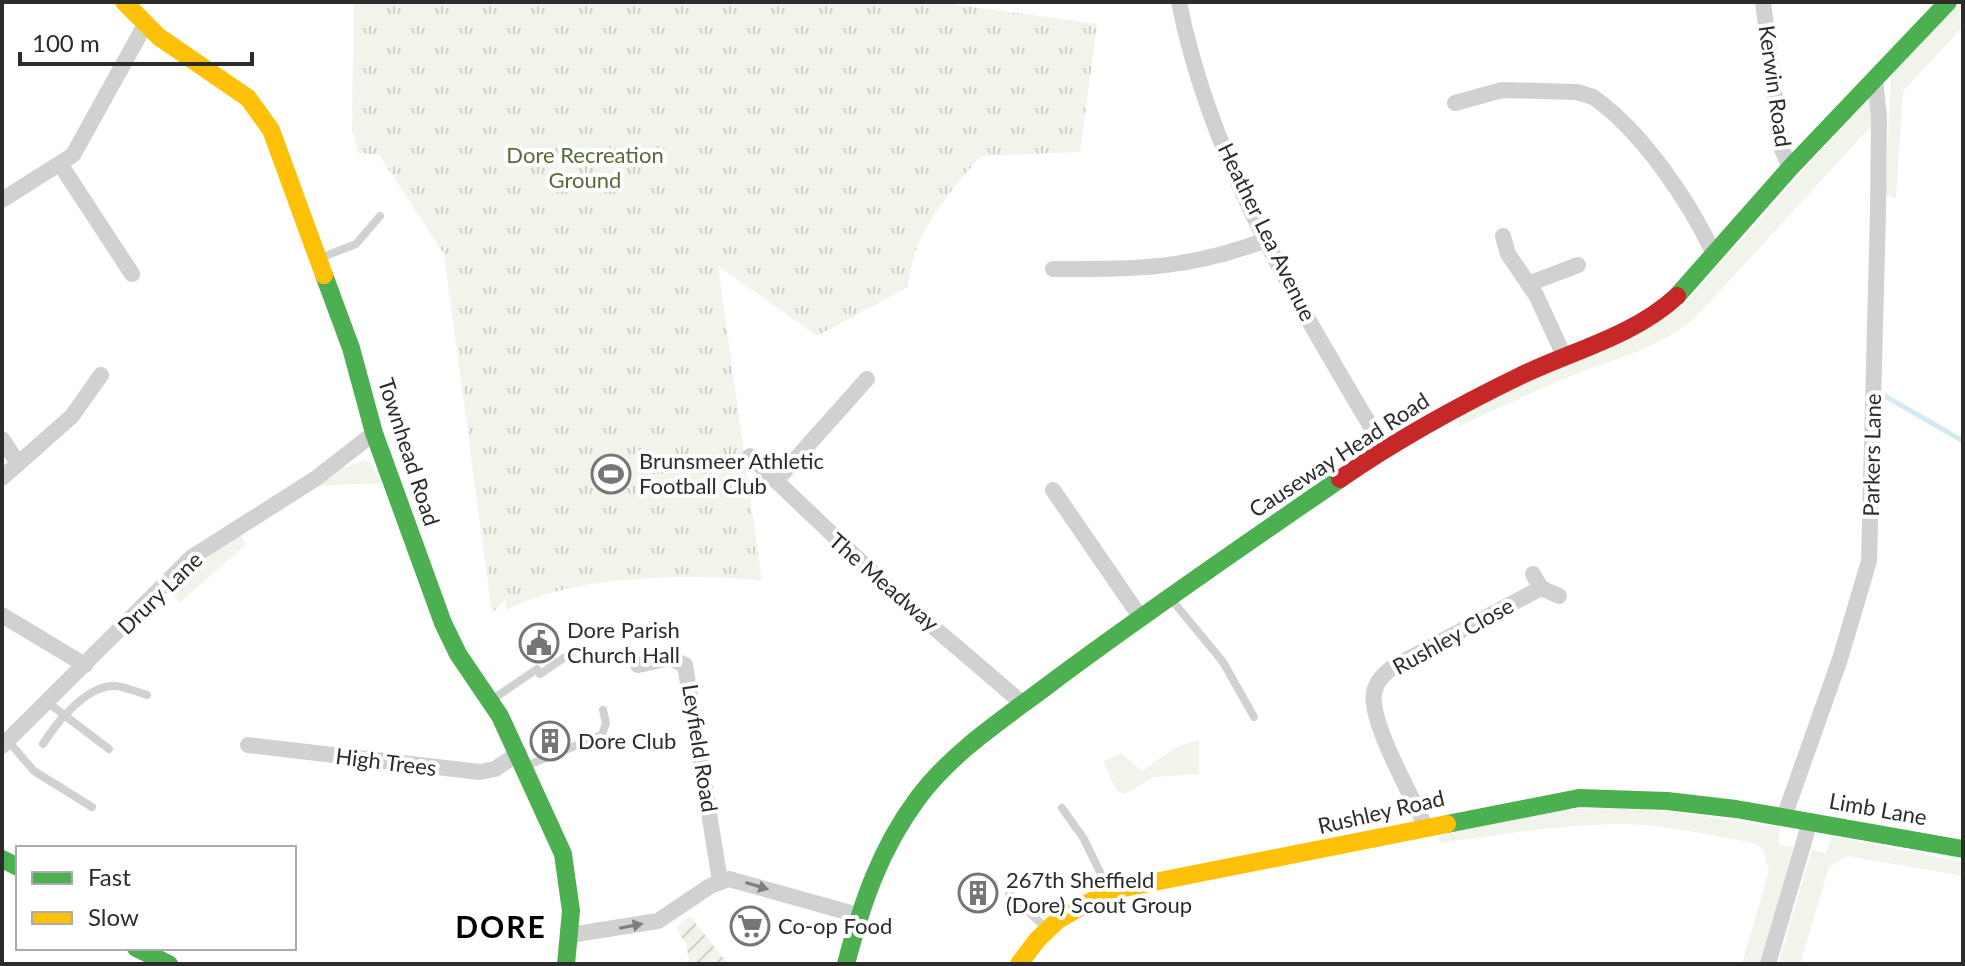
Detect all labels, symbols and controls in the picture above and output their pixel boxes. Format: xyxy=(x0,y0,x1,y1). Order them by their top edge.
scale bar xyxy=(20,16,252,66)
street label: Kerwin Road xyxy=(1754,23,1797,149)
text: 100 m xyxy=(32,28,100,57)
street label: Heather Lea Avenue xyxy=(1213,138,1322,325)
park label: Dore Recreation Ground xyxy=(506,141,664,193)
street label: Townhead Road xyxy=(373,375,446,529)
street label: Causeway Head Road xyxy=(1244,386,1434,523)
street label: Parkers Lane xyxy=(1857,393,1886,517)
place label: Brunsmeer Athletic Football Club xyxy=(639,447,824,499)
sports icon: Brunsmeer Athletic Football Club xyxy=(590,453,632,495)
street label: The Meadway xyxy=(824,527,945,637)
street label: Drury Lane xyxy=(112,546,208,640)
street label: Rushley Close xyxy=(1388,591,1518,680)
place label: Dore Parish Church Hall xyxy=(567,616,680,668)
public building icon: Dore Parish Church Hall xyxy=(518,622,560,664)
street label: Leyfield Road xyxy=(677,682,724,814)
building icon: Dore Club xyxy=(529,720,571,762)
place label: Dore Club xyxy=(578,727,676,754)
street label: High Trees xyxy=(334,742,438,781)
street label: Rushley Road xyxy=(1315,784,1447,839)
street label: Limb Lane xyxy=(1827,787,1929,830)
legend xyxy=(16,846,296,950)
text: Fast xyxy=(88,862,131,891)
place label: 267th Sheffield (Dore) Scout Group xyxy=(1006,866,1192,918)
building icon: 267th Sheffield (Dore) Scout Group xyxy=(957,872,999,914)
one-way arrow xyxy=(746,881,770,893)
text: Slow xyxy=(88,902,139,931)
supermarket icon: Co-op Food xyxy=(729,905,771,947)
district label: DORE xyxy=(455,908,547,944)
place label: Co-op Food xyxy=(778,912,892,939)
one-way arrow xyxy=(619,919,644,931)

